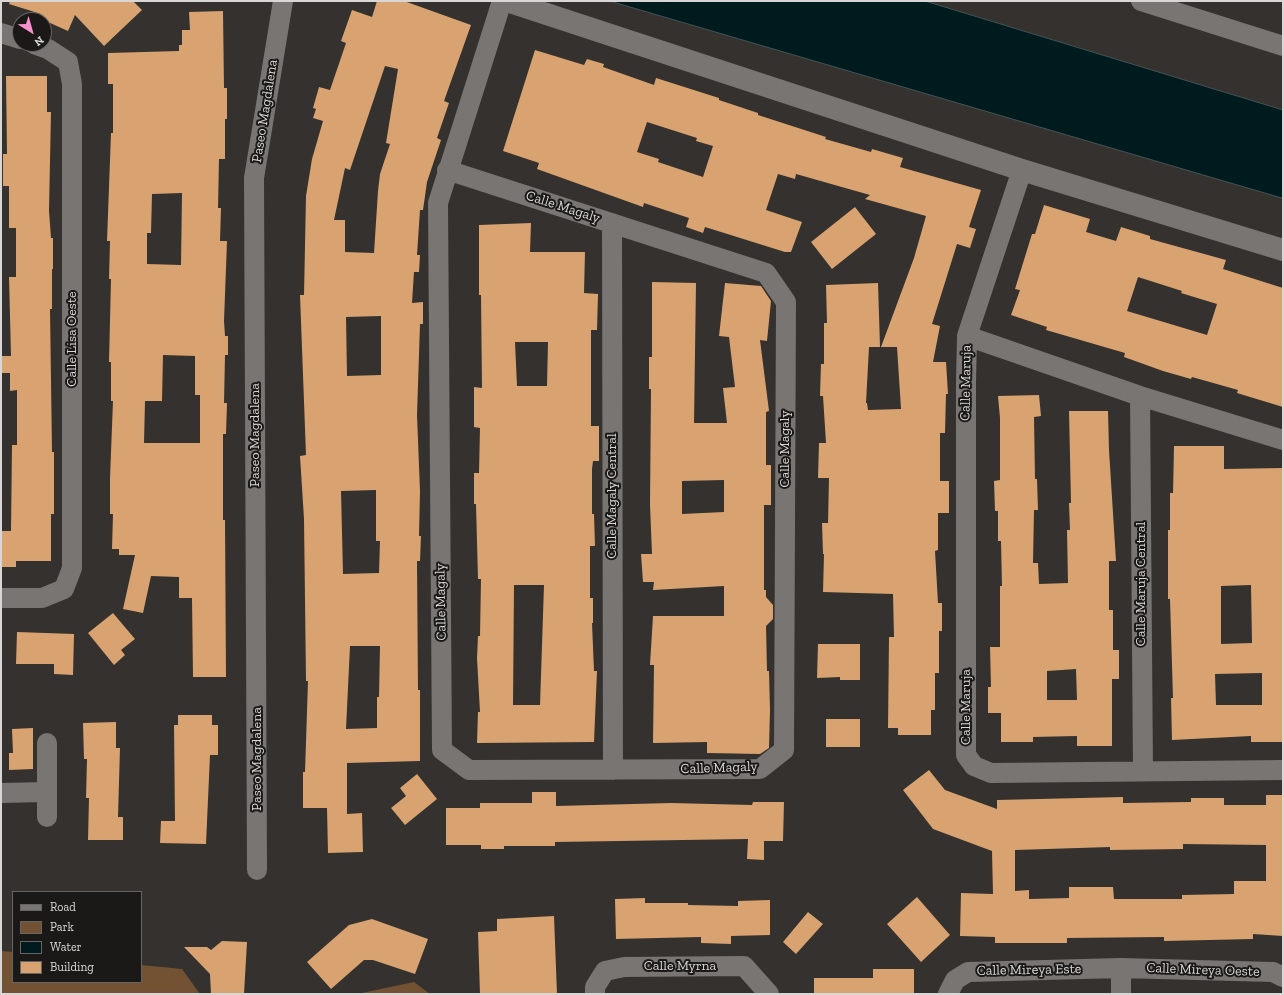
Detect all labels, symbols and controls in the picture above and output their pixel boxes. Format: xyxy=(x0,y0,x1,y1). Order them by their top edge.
north arrow xyxy=(12,12,52,52)
text: N xyxy=(32,33,46,49)
street label: Paseo Magdalena xyxy=(249,58,281,164)
street label: Calle Magaly xyxy=(524,187,602,227)
street label: Calle Lisa Oeste xyxy=(64,291,80,387)
street label: Calle Maruja xyxy=(957,345,975,421)
street label: Paseo Magdalena xyxy=(247,383,263,487)
street label: Calle Magaly xyxy=(777,410,793,488)
street label: Calle Magaly Central xyxy=(604,433,620,559)
street label: Calle Maruja Central xyxy=(1133,522,1149,646)
street label: Calle Magaly xyxy=(432,563,450,641)
street label: Calle Maruja xyxy=(958,669,974,745)
street label: Paseo Magdalena xyxy=(249,707,265,811)
street label: Calle Magaly xyxy=(680,758,758,778)
legend xyxy=(12,891,142,983)
text: Road xyxy=(50,900,76,914)
text: Park xyxy=(50,920,74,934)
text: Water xyxy=(50,940,82,954)
street label: Calle Myrna xyxy=(644,958,716,974)
text: Building xyxy=(50,960,94,974)
street label: Calle Mireya Oeste xyxy=(1146,960,1260,980)
street label: Calle Mireya Este xyxy=(977,961,1081,979)

